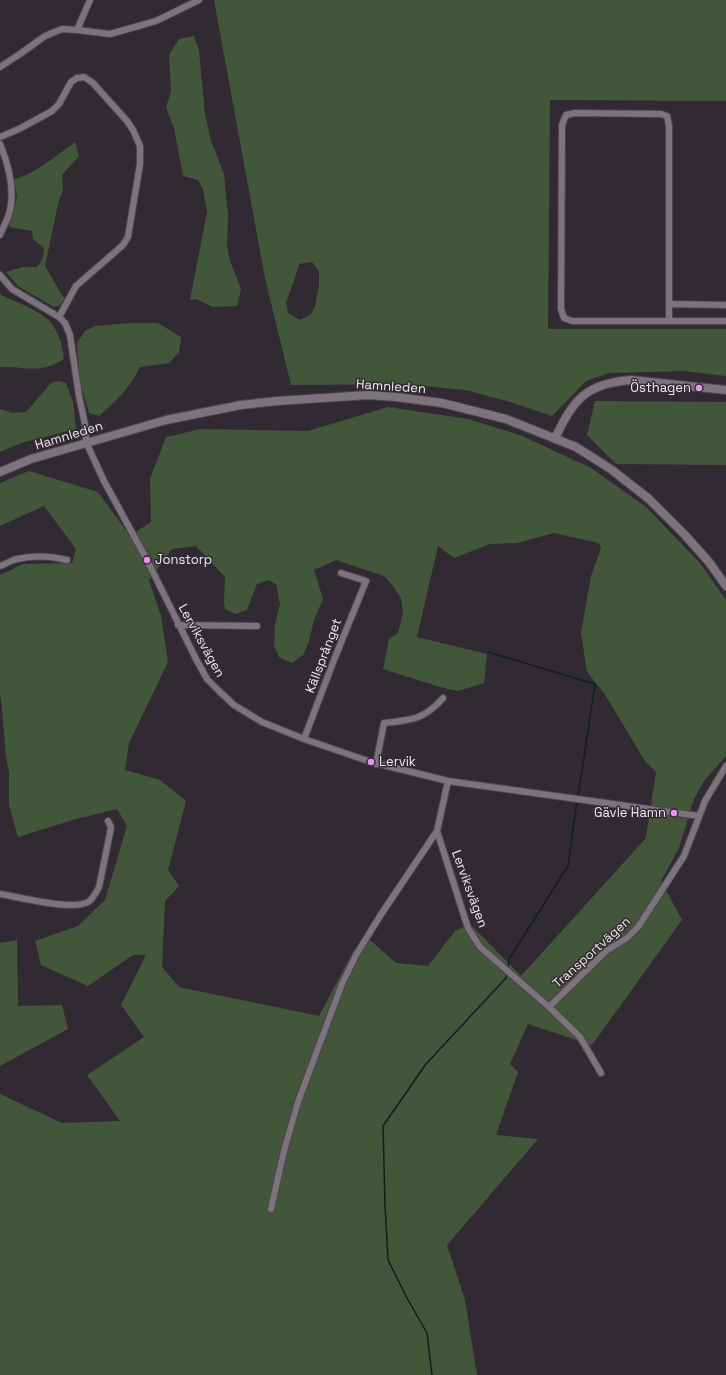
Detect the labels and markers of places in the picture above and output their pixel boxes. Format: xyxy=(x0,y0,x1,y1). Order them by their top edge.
place label: Östhagen xyxy=(630,380,691,396)
marker: Östhagen xyxy=(694,383,704,393)
place label: Jonstorp xyxy=(155,552,212,568)
marker: Jonstorp xyxy=(142,555,152,565)
place label: Lervik xyxy=(379,754,416,770)
marker: Lervik xyxy=(366,757,376,767)
place label: Gävle Hamn xyxy=(594,805,666,821)
marker: Gävle Hamn xyxy=(669,808,679,818)

